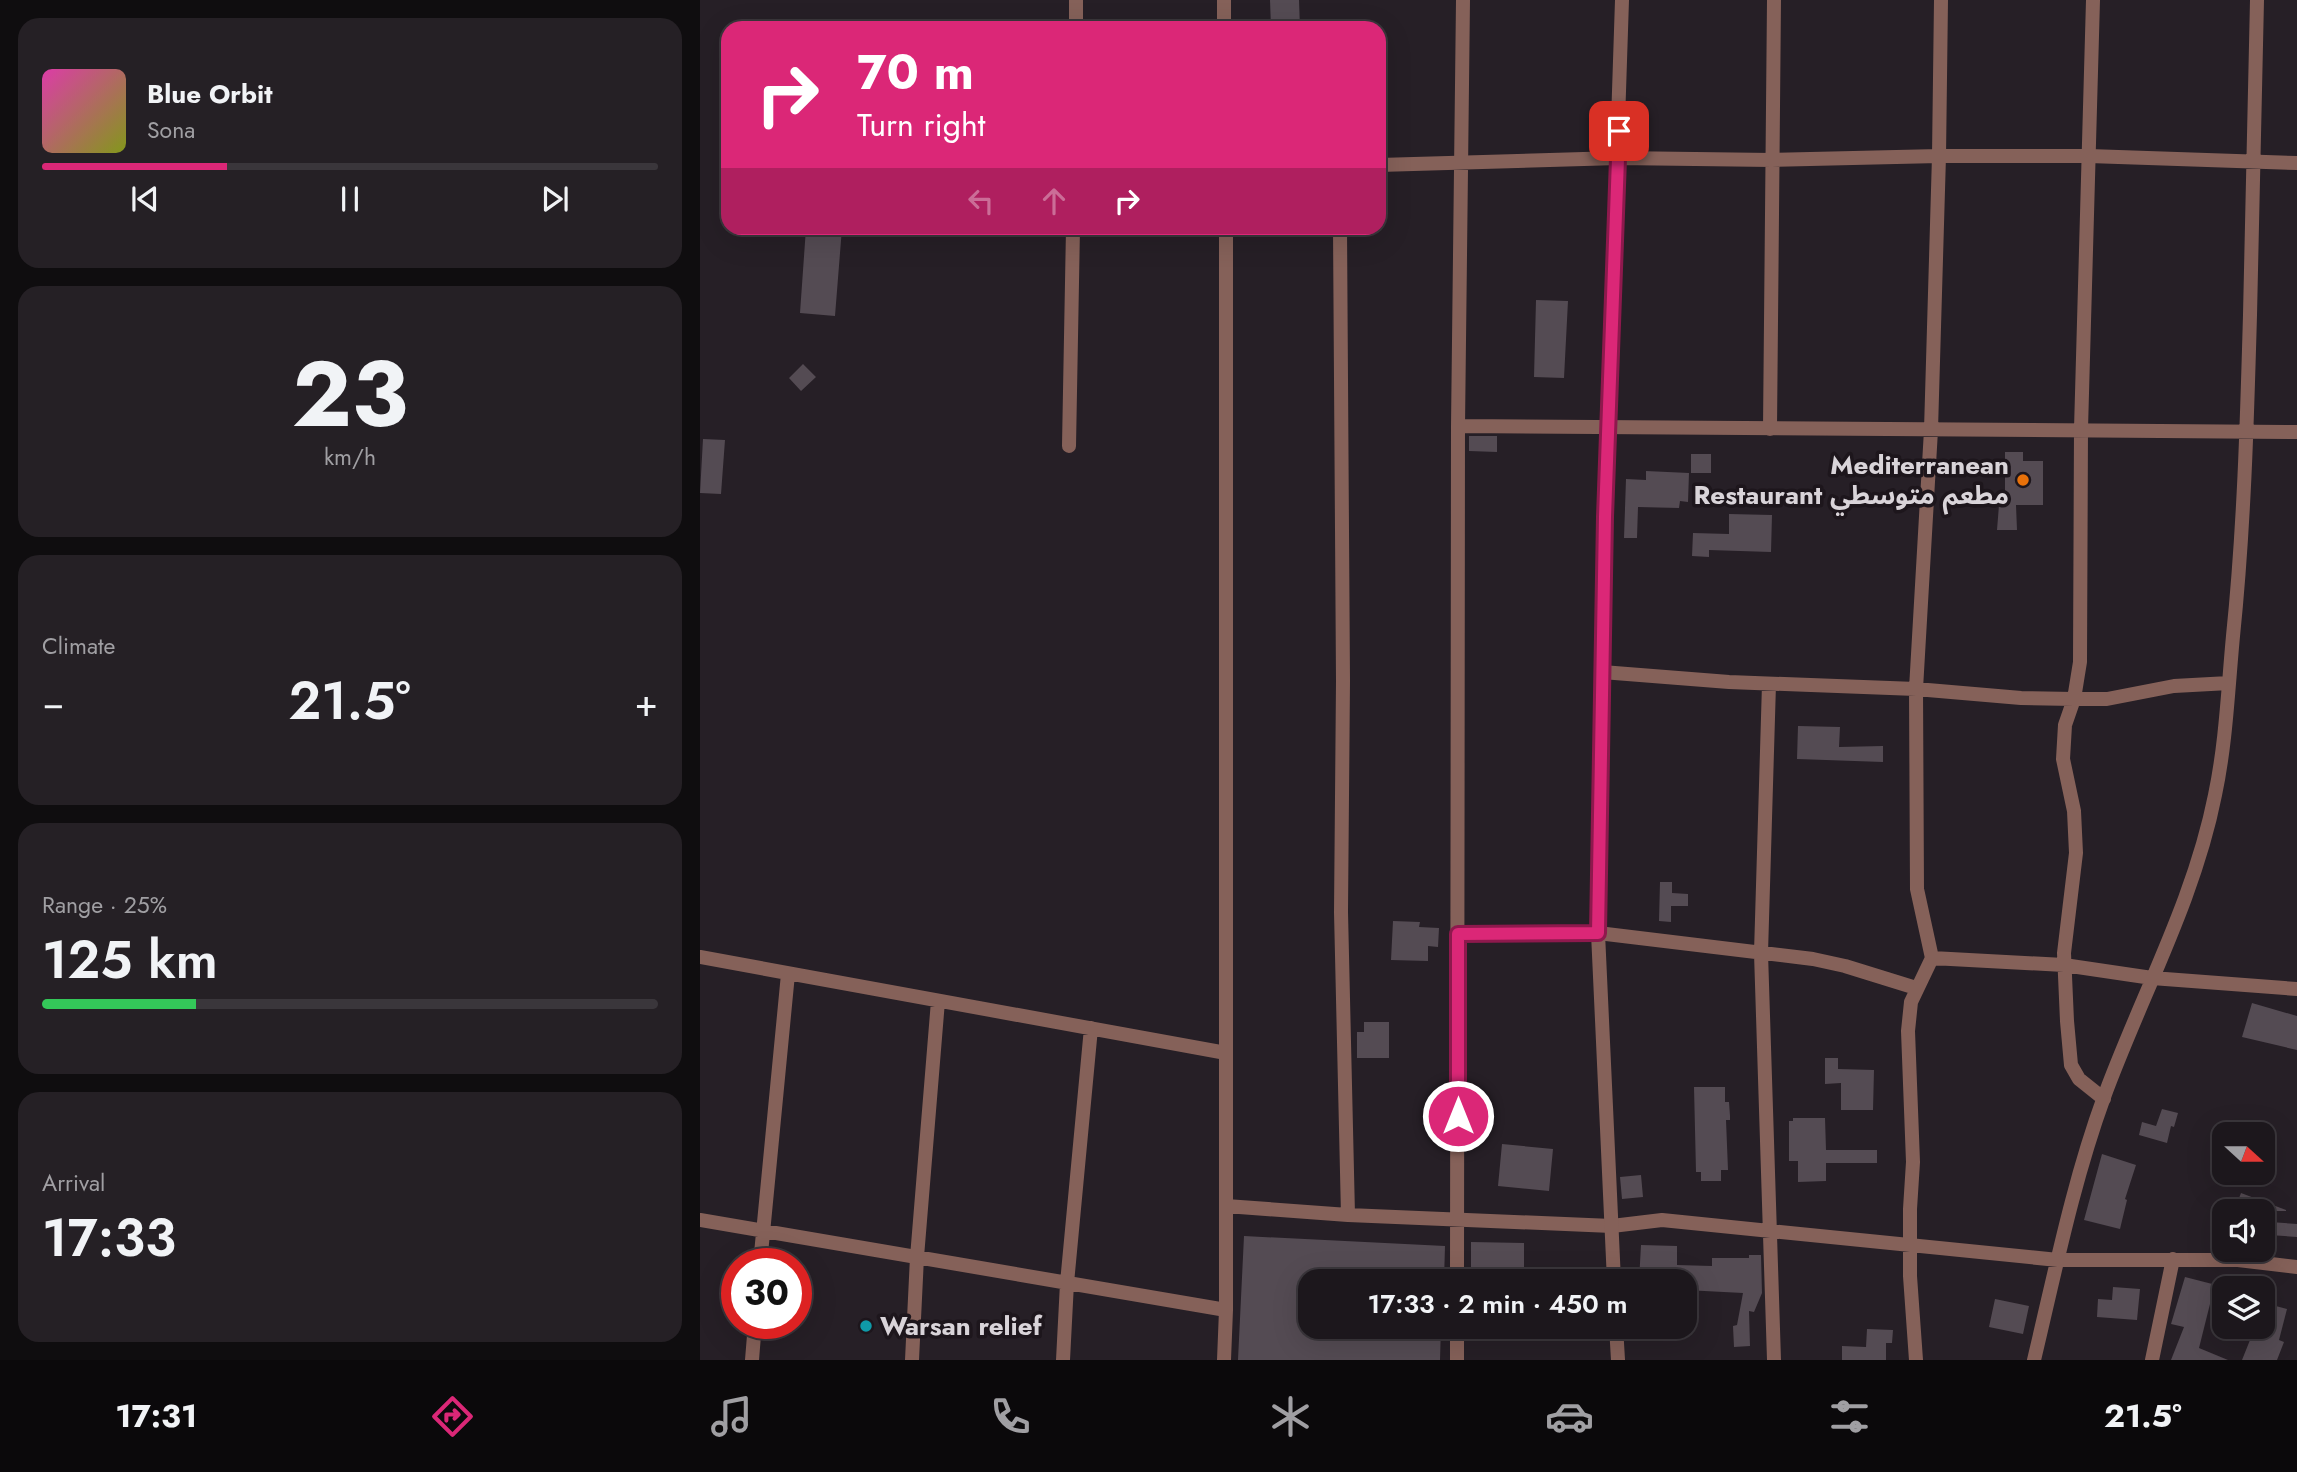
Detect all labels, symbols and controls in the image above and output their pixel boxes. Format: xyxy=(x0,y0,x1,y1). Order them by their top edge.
text: 70 m xyxy=(857,37,974,107)
icon: right xyxy=(742,49,833,140)
text: Blue Orbit xyxy=(147,75,272,113)
pin xyxy=(1589,101,1649,161)
text: Turn right xyxy=(857,102,986,148)
icon: arrive xyxy=(1600,112,1638,150)
text: Sona xyxy=(147,113,195,147)
icon: previous xyxy=(126,180,164,218)
icon: pause xyxy=(331,180,369,218)
icon: next xyxy=(536,180,574,218)
icon: left xyxy=(962,182,1000,220)
icon: ahead xyxy=(1035,182,1073,220)
icon: right xyxy=(1108,182,1146,220)
text: 23 xyxy=(292,329,408,460)
text: km/h xyxy=(324,440,376,474)
place label: Mediterranean Restaurant مطعم متوسطي xyxy=(1693,446,2009,516)
marker: Mediterranean Restaurant مطعم متوسطي xyxy=(2015,472,2031,488)
text: Climate xyxy=(42,629,115,663)
text: 21.5° xyxy=(289,663,411,739)
text: − xyxy=(42,675,64,730)
text: + xyxy=(635,675,658,730)
text: Range · 25% xyxy=(42,888,167,922)
text: 125 km xyxy=(42,922,218,998)
position arrow xyxy=(1421,1079,1495,1153)
north arrow xyxy=(2212,1122,2275,1185)
map controls xyxy=(2212,1122,2275,1339)
text: Arrival xyxy=(42,1166,105,1200)
button: sound xyxy=(2212,1199,2275,1262)
text: 17:33 xyxy=(42,1200,176,1276)
speed limit sign: 30 xyxy=(721,1248,812,1339)
button: layers xyxy=(2212,1276,2275,1339)
text: 17:33 · 2 min · 450 m xyxy=(1367,1285,1628,1323)
place label: Warsan relief xyxy=(880,1307,1043,1345)
marker: Warsan relief xyxy=(858,1318,874,1334)
icon: directions xyxy=(428,1392,477,1441)
icon: music xyxy=(707,1392,756,1441)
icon: phone xyxy=(986,1392,1035,1441)
icon: climate xyxy=(1266,1392,1315,1441)
icon: car xyxy=(1545,1392,1594,1441)
icon: filters xyxy=(1825,1392,1874,1441)
text: 17:31 xyxy=(115,1393,197,1439)
text: 21.5° xyxy=(2104,1393,2182,1439)

